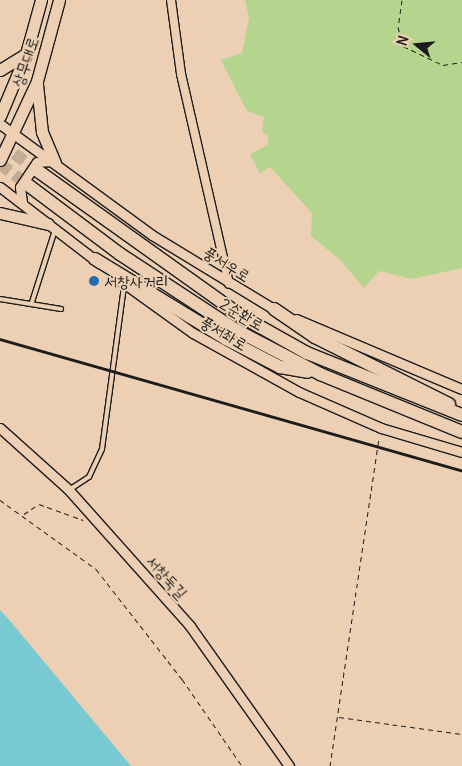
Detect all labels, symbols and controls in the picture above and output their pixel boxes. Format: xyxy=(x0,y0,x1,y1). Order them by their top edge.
north arrow xyxy=(392,20,442,70)
text: N xyxy=(393,33,413,48)
street label: 상무대로 xyxy=(8,35,42,89)
street label: 풍서우로 xyxy=(200,242,254,286)
place label: 서창사거리 xyxy=(104,271,168,291)
marker: 서창사거리 xyxy=(88,275,100,287)
street label: 2순환로 xyxy=(217,294,267,334)
street label: 풍서좌로 xyxy=(197,312,251,354)
street label: 서창둑길 xyxy=(143,551,191,603)

